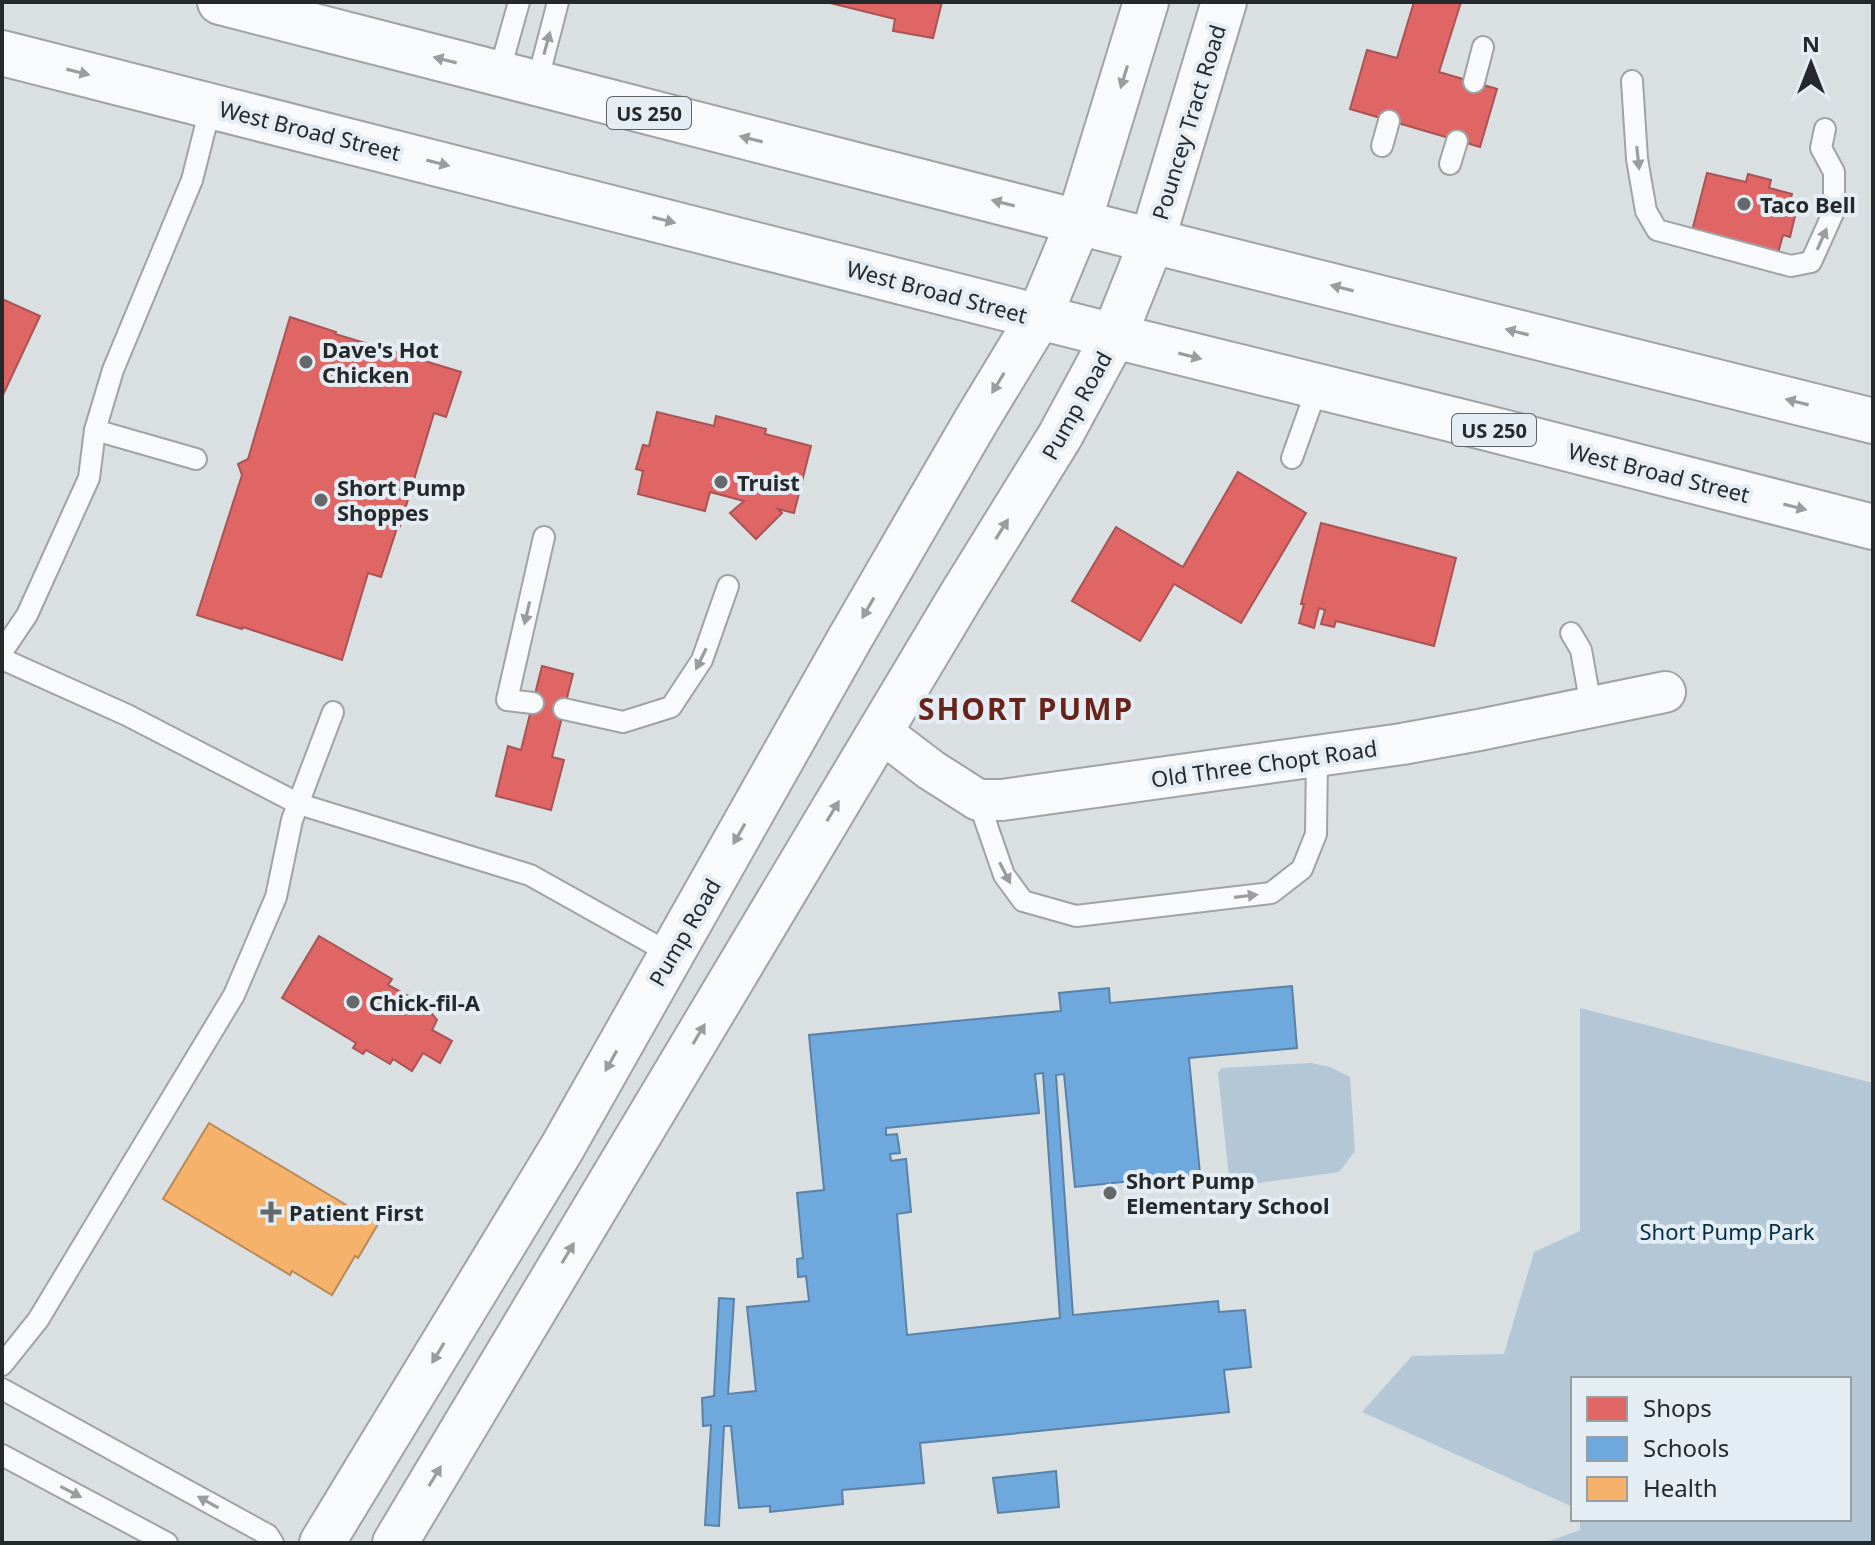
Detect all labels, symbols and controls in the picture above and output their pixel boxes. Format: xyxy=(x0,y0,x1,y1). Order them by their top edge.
street label: Pouncey Tract Road xyxy=(1144,21,1232,223)
north arrow xyxy=(1771,24,1851,104)
text: N xyxy=(1802,28,1820,58)
one-way arrow xyxy=(542,30,554,55)
one-way arrow xyxy=(433,53,458,65)
one-way arrow xyxy=(1117,65,1130,89)
one-way arrow xyxy=(65,66,90,78)
street label: West Broad Street xyxy=(216,93,404,167)
road number: US 250 xyxy=(607,97,691,129)
one-way arrow xyxy=(738,132,763,144)
one-way arrow xyxy=(1632,146,1645,171)
one-way arrow xyxy=(426,157,451,169)
place label: Taco Bell xyxy=(1760,189,1856,219)
marker: Taco Bell xyxy=(1735,195,1753,213)
one-way arrow xyxy=(990,196,1015,208)
one-way arrow xyxy=(652,215,677,227)
one-way arrow xyxy=(1815,227,1828,251)
street label: West Broad Street xyxy=(843,252,1031,330)
one-way arrow xyxy=(1330,282,1355,294)
one-way arrow xyxy=(1505,325,1530,337)
place label: Dave's Hot Chicken xyxy=(322,334,439,389)
street label: Pump Road xyxy=(1034,345,1118,465)
one-way arrow xyxy=(1177,350,1202,362)
marker: Dave's Hot Chicken xyxy=(297,353,315,371)
one-way arrow xyxy=(991,372,1005,394)
one-way arrow xyxy=(1785,395,1810,408)
road number: US 250 xyxy=(1452,414,1536,446)
street label: West Broad Street xyxy=(1565,435,1753,509)
place label: Truist xyxy=(737,467,800,497)
place label: Short Pump Shoppes xyxy=(337,472,466,527)
marker: Truist xyxy=(712,473,730,491)
marker: Short Pump Shoppes xyxy=(312,491,330,509)
one-way arrow xyxy=(1782,502,1807,514)
one-way arrow xyxy=(995,518,1009,540)
one-way arrow xyxy=(861,597,875,620)
one-way arrow xyxy=(520,601,532,626)
one-way arrow xyxy=(694,647,707,670)
district label: SHORT PUMP xyxy=(918,688,1134,729)
street label: Old Three Chopt Road xyxy=(1149,732,1379,794)
one-way arrow xyxy=(826,800,840,822)
one-way arrow xyxy=(732,823,746,846)
one-way arrow xyxy=(998,861,1012,884)
street label: Pump Road xyxy=(641,873,727,991)
one-way arrow xyxy=(1234,889,1259,902)
place label: Chick-fil-A xyxy=(369,987,481,1017)
marker: Chick-fil-A xyxy=(344,993,362,1011)
one-way arrow xyxy=(692,1023,706,1045)
one-way arrow xyxy=(604,1050,618,1072)
place label: Short Pump Elementary School xyxy=(1126,1165,1330,1220)
marker: Short Pump Elementary School xyxy=(1101,1184,1119,1202)
place label: Patient First xyxy=(289,1197,424,1227)
marker: Patient First xyxy=(260,1201,282,1223)
park label: Short Pump Park xyxy=(1640,1216,1815,1246)
one-way arrow xyxy=(561,1242,575,1264)
one-way arrow xyxy=(432,1342,446,1364)
legend xyxy=(1571,1377,1851,1521)
text: Shops xyxy=(1643,1391,1712,1424)
text: Schools xyxy=(1643,1431,1729,1464)
one-way arrow xyxy=(427,1465,441,1487)
text: Health xyxy=(1643,1471,1717,1504)
one-way arrow xyxy=(59,1485,82,1498)
one-way arrow xyxy=(197,1495,219,1509)

